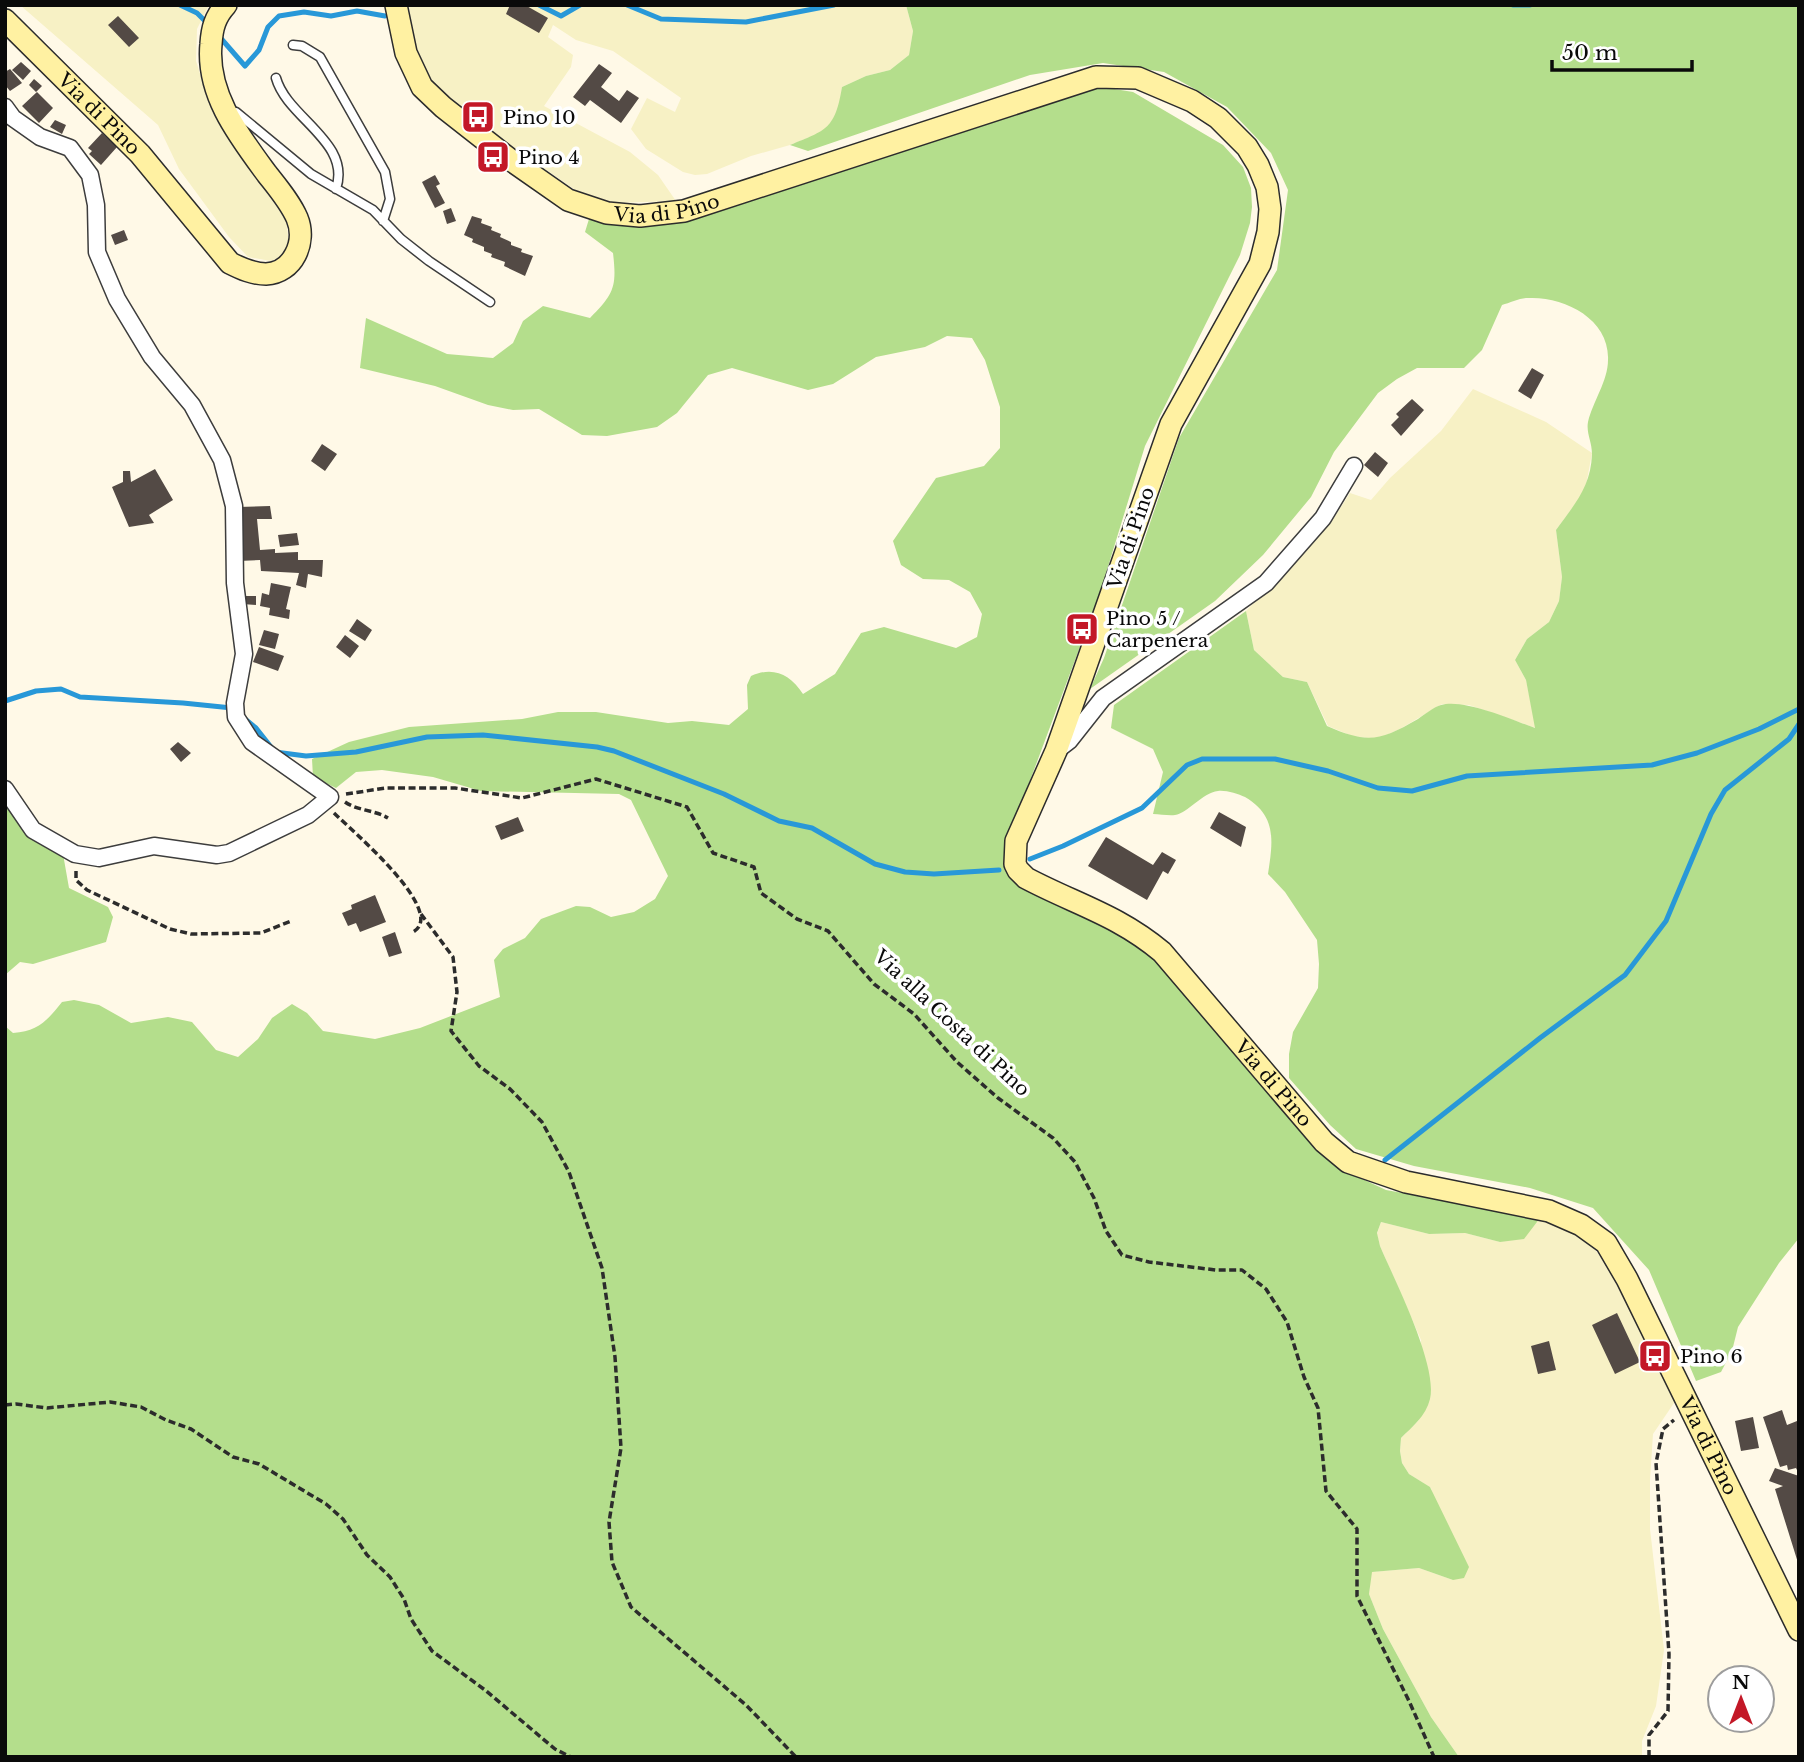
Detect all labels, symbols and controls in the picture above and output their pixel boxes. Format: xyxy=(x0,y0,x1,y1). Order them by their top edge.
scale bar xyxy=(1552,28,1692,72)
text: 50 m xyxy=(1562,40,1618,66)
street label: Via di Pino xyxy=(53,67,145,159)
bus stop icon: Pino 10 xyxy=(459,98,497,136)
place label: Pino 10 xyxy=(503,106,576,129)
bus stop icon: Pino 4 xyxy=(474,138,512,176)
place label: Pino 4 xyxy=(518,146,580,169)
street label: Via di Pino xyxy=(612,189,722,228)
street label: Via di Pino xyxy=(1102,484,1159,593)
place label: Pino 5 / Carpenera xyxy=(1106,607,1209,652)
bus stop icon: Pino 5 / Carpenera xyxy=(1063,610,1101,648)
street label: Via alla Costa di Pino xyxy=(869,944,1035,1101)
street label: Via di Pino xyxy=(1230,1034,1317,1131)
bus stop icon: Pino 6 xyxy=(1636,1337,1674,1375)
place label: Pino 6 xyxy=(1680,1345,1743,1368)
street label: Via di Pino xyxy=(1674,1392,1743,1499)
north arrow xyxy=(1706,1664,1776,1734)
text: N xyxy=(1732,1671,1750,1694)

